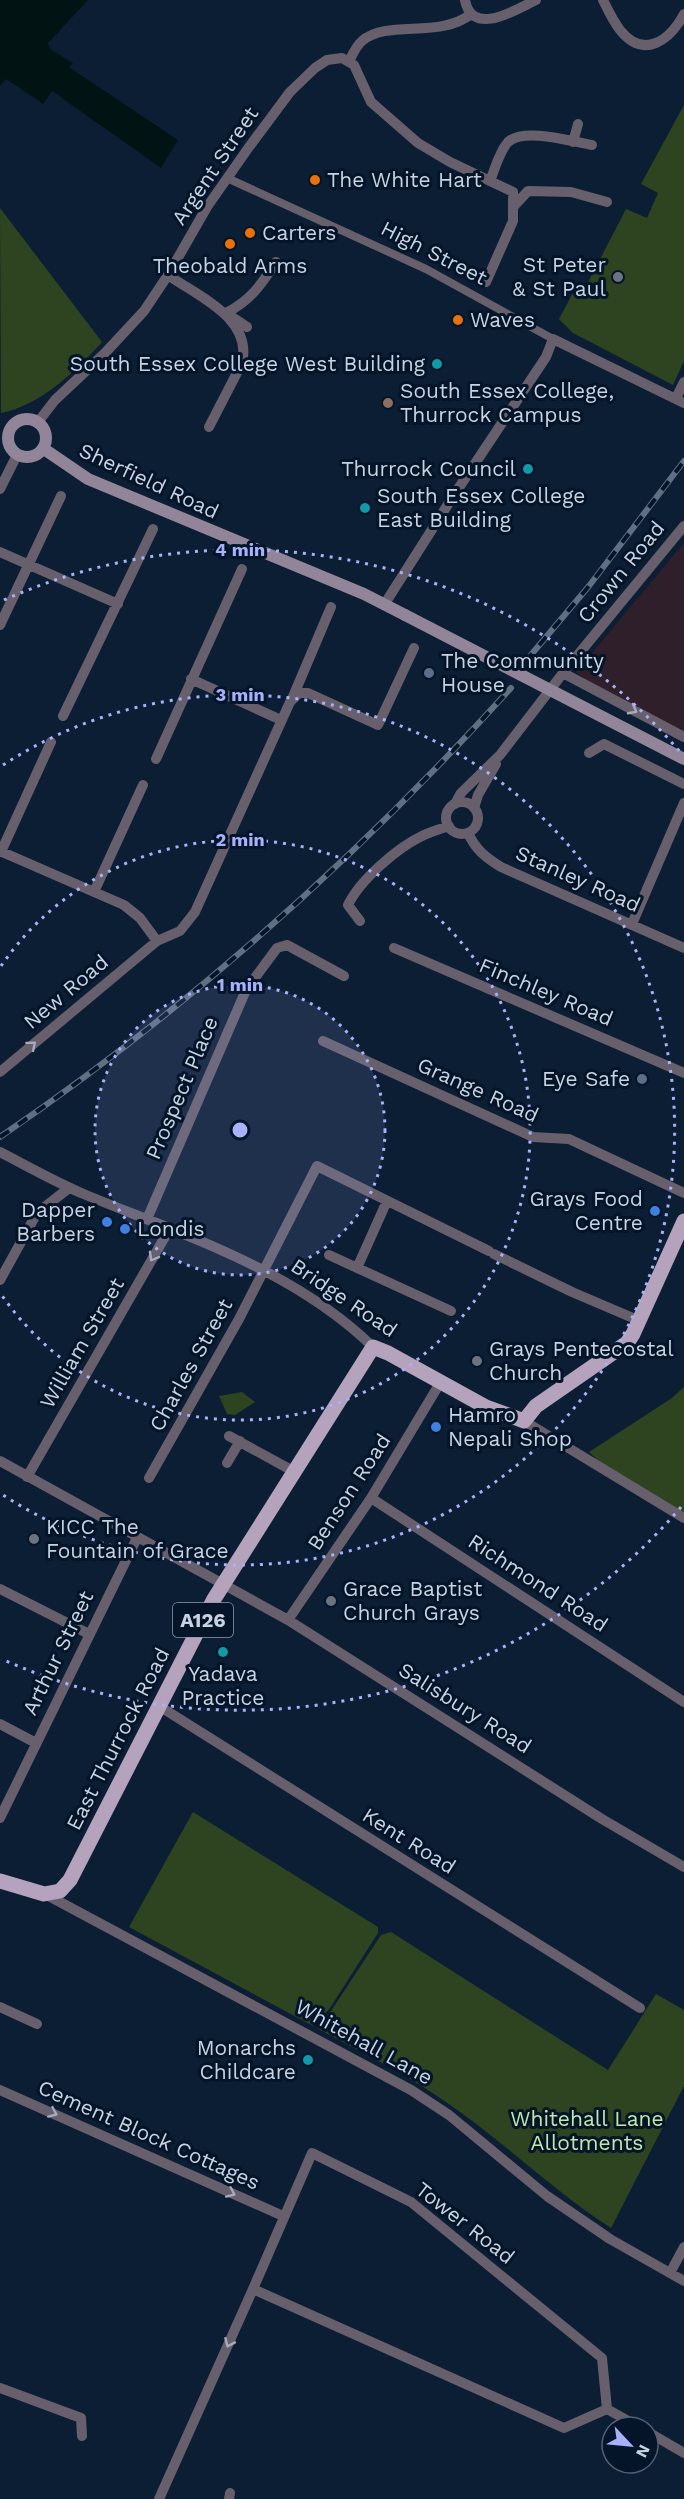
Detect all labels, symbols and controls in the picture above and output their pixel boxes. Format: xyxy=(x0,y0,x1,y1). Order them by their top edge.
street label: Argent Street xyxy=(166,102,263,230)
place label: The White Hart xyxy=(327,167,482,192)
marker: The White Hart xyxy=(308,173,322,187)
street label: High Street xyxy=(377,215,492,290)
place label: Carters xyxy=(262,220,336,245)
marker: Carters xyxy=(243,226,257,240)
marker: Theobald Arms xyxy=(223,237,237,251)
place label: St Peter & St Paul xyxy=(512,252,607,301)
place label: Theobald Arms xyxy=(153,253,307,278)
marker: St Peter & St Paul xyxy=(611,270,625,284)
place label: Waves xyxy=(470,307,535,332)
marker: Waves xyxy=(451,313,465,327)
place label: South Essex College West Building xyxy=(70,351,426,376)
marker: South Essex College West Building xyxy=(430,357,444,371)
place label: South Essex College, Thurrock Campus xyxy=(400,378,614,427)
marker: South Essex College, Thurrock Campus xyxy=(381,396,395,410)
street label: Sherfield Road xyxy=(75,437,223,524)
place label: Thurrock Council xyxy=(341,456,517,481)
marker: Thurrock Council xyxy=(521,462,535,476)
place label: South Essex College East Building xyxy=(377,483,585,532)
marker: South Essex College East Building xyxy=(358,501,372,515)
street label: Crown Road xyxy=(572,516,669,628)
text: 4 min xyxy=(215,539,265,560)
place label: The Community House xyxy=(441,648,604,697)
marker: The Community House xyxy=(422,666,436,680)
text: 3 min xyxy=(215,684,265,705)
one-way arrow xyxy=(627,703,638,715)
text: 2 min xyxy=(215,829,265,850)
street label: Stanley Road xyxy=(512,840,644,917)
street label: New Road xyxy=(18,949,113,1034)
street label: Finchley Road xyxy=(476,952,617,1031)
text: 1 min xyxy=(217,974,263,995)
street label: Prospect Place xyxy=(140,1013,223,1163)
one-way arrow xyxy=(25,1042,36,1053)
street label: Grange Road xyxy=(414,1052,543,1127)
place label: Eye Safe xyxy=(542,1066,630,1091)
marker: Eye Safe xyxy=(635,1072,649,1086)
centre of rings xyxy=(230,1120,250,1140)
place label: Grays Food Centre xyxy=(529,1186,643,1235)
place label: Dapper Barbers xyxy=(16,1197,95,1246)
marker: Grays Food Centre xyxy=(648,1204,662,1218)
marker: Dapper Barbers xyxy=(100,1215,114,1229)
place label: Londis xyxy=(137,1216,205,1241)
marker: Londis xyxy=(118,1222,132,1236)
one-way arrow xyxy=(149,1250,161,1261)
street label: Bridge Road xyxy=(286,1253,402,1342)
street label: William Street xyxy=(34,1273,129,1412)
street label: Charles Street xyxy=(144,1294,237,1435)
place label: Grays Pentecostal Church xyxy=(489,1336,674,1385)
marker: Grays Pentecostal Church xyxy=(470,1354,484,1368)
place label: Hamro Nepali Shop xyxy=(448,1402,572,1451)
marker: Hamro Nepali Shop xyxy=(429,1420,443,1434)
street label: Benson Road xyxy=(302,1429,396,1555)
place label: KICC The Fountain of Grace xyxy=(46,1514,229,1563)
street label: Richmond Road xyxy=(464,1528,613,1637)
marker: KICC The Fountain of Grace xyxy=(27,1532,41,1546)
place label: Grace Baptist Church Grays xyxy=(343,1576,482,1625)
street label: Arthur Street xyxy=(17,1586,98,1719)
marker: Grace Baptist Church Grays xyxy=(324,1594,338,1608)
road number: A126 xyxy=(173,1603,233,1637)
street label: East Thurrock Road xyxy=(61,1644,174,1834)
marker: Yadava Practice xyxy=(216,1645,230,1659)
street label: Salisbury Road xyxy=(394,1657,536,1758)
place label: Yadava Practice xyxy=(182,1661,265,1710)
street label: Kent Road xyxy=(358,1802,460,1879)
street label: Whitehall Lane xyxy=(291,1993,437,2090)
place label: Monarchs Childcare xyxy=(197,2035,296,2084)
marker: Monarchs Childcare xyxy=(301,2053,315,2067)
street label: Cement Block Cottages xyxy=(35,2074,264,2195)
one-way arrow xyxy=(47,2106,58,2118)
park label: Whitehall Lane Allotments xyxy=(510,2106,664,2155)
street label: Tower Road xyxy=(411,2176,520,2269)
one-way arrow xyxy=(225,2186,236,2198)
one-way arrow xyxy=(224,2336,236,2347)
north arrow xyxy=(600,2415,660,2475)
text: N xyxy=(632,2442,654,2461)

